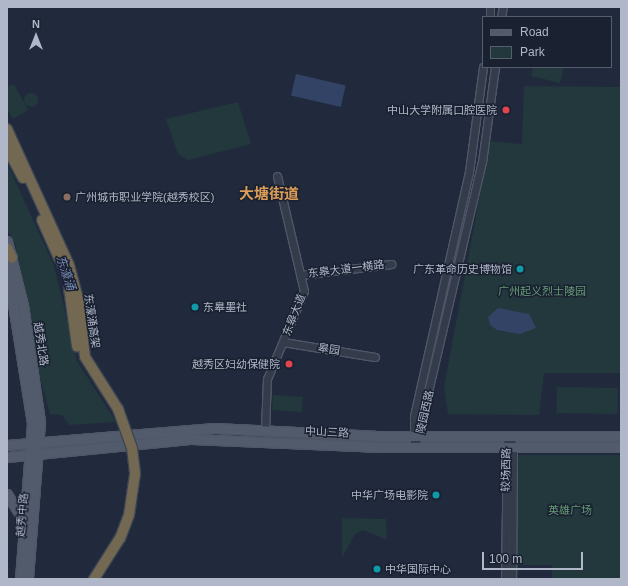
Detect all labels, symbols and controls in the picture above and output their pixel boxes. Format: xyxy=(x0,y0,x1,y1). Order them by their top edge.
north arrow xyxy=(16,16,56,56)
legend xyxy=(482,16,612,68)
text: N xyxy=(32,18,40,30)
text: Road xyxy=(520,25,549,39)
text: Park xyxy=(520,45,545,59)
place label: 中山大学附属口腔医院 xyxy=(387,103,497,117)
marker: 中山大学附属口腔医院 xyxy=(500,104,512,116)
district label: 大塘街道 xyxy=(239,185,299,203)
place label: 广州城市职业学院(越秀校区) xyxy=(75,190,214,204)
marker: 广州城市职业学院(越秀校区) xyxy=(62,192,72,202)
water label: 东濠涌 xyxy=(52,254,78,292)
street label: 东皋大道一横路 xyxy=(307,258,385,280)
place label: 广东革命历史博物馆 xyxy=(413,262,512,276)
marker: 广东革命历史博物馆 xyxy=(515,264,525,274)
park label: 广州起义烈士陵园 xyxy=(498,284,586,298)
street label: 东皋大道 xyxy=(280,292,308,338)
street label: 东濠涌高架 xyxy=(82,293,102,349)
place label: 东皋墨社 xyxy=(203,300,247,314)
marker: 东皋墨社 xyxy=(190,302,200,312)
street label: 越秀北路 xyxy=(31,321,51,367)
street label: 皋园 xyxy=(317,341,341,357)
place label: 越秀区妇幼保健院 xyxy=(192,357,280,371)
marker: 越秀区妇幼保健院 xyxy=(283,358,295,370)
street label: 陵园西路 xyxy=(414,389,436,435)
street label: 中山三路 xyxy=(305,424,349,440)
street label: 较场西路 xyxy=(499,448,513,492)
place label: 中华广场电影院 xyxy=(351,488,428,502)
marker: 中华广场电影院 xyxy=(431,490,441,500)
street label: 越秀中路 xyxy=(14,493,30,537)
park label: 英雄广场 xyxy=(548,503,592,517)
scale bar xyxy=(484,544,585,570)
text: 100 m xyxy=(489,552,522,566)
place label: 中华国际中心 xyxy=(385,562,451,576)
marker: 中华国际中心 xyxy=(372,564,382,574)

